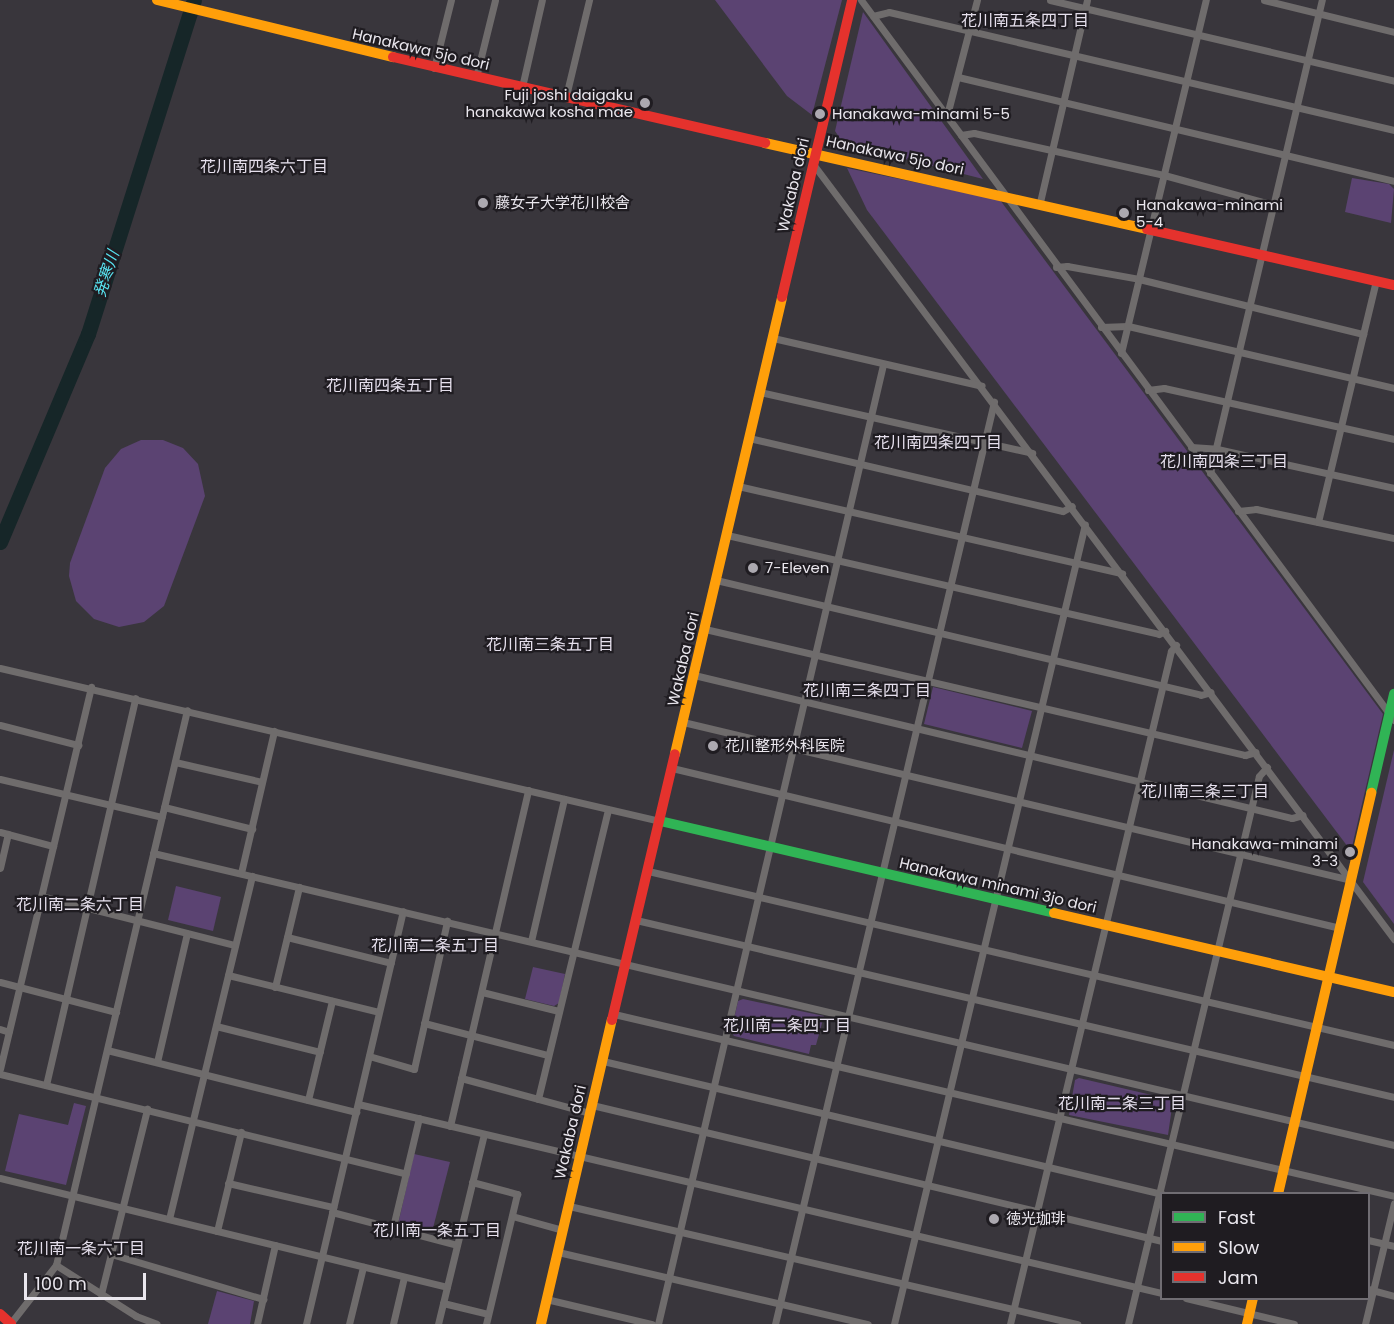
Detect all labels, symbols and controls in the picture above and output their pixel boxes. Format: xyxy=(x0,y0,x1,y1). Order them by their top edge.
district label: 花川南五条四丁目 xyxy=(961,11,1089,31)
street label: Hanakawa 5jo dori xyxy=(351,24,491,74)
place label: Fuji joshi daigaku hanakawa kosha mae xyxy=(465,85,633,120)
marker: Fuji joshi daigaku hanakawa kosha mae xyxy=(638,96,652,110)
place label: Hanakawa-minami 5-5 xyxy=(832,105,1010,123)
marker: Hanakawa-minami 5-5 xyxy=(813,107,827,121)
street label: Hanakawa 5jo dori xyxy=(824,132,966,178)
street label: Wakaba dori xyxy=(773,136,813,234)
district label: 花川南四条六丁目 xyxy=(200,157,328,177)
place label: 藤女子大学花川校舎 xyxy=(495,194,630,212)
place label: Hanakawa-minami 5-4 xyxy=(1136,195,1283,230)
marker: 藤女子大学花川校舎 xyxy=(476,196,490,210)
marker: Hanakawa-minami 5-4 xyxy=(1117,206,1131,220)
water label: 発寒川 xyxy=(90,248,124,300)
district label: 花川南四条五丁目 xyxy=(326,376,454,396)
district label: 花川南四条四丁目 xyxy=(874,433,1002,453)
district label: 花川南四条三丁目 xyxy=(1160,452,1288,472)
place label: 7-Eleven xyxy=(765,559,829,577)
marker: 7-Eleven xyxy=(746,561,760,575)
street label: Wakaba dori xyxy=(663,610,703,708)
district label: 花川南三条五丁目 xyxy=(486,635,614,655)
district label: 花川南三条四丁目 xyxy=(803,681,931,701)
place label: 花川整形外科医院 xyxy=(725,737,845,755)
marker: 花川整形外科医院 xyxy=(706,739,720,753)
district label: 花川南三条三丁目 xyxy=(1141,782,1269,802)
place label: Hanakawa-minami 3-3 xyxy=(1191,834,1338,869)
marker: Hanakawa-minami 3-3 xyxy=(1343,845,1357,859)
street label: Hanakawa minami 3jo dori xyxy=(898,854,1098,916)
district label: 花川南二条六丁目 xyxy=(16,895,144,915)
district label: 花川南二条五丁目 xyxy=(371,936,499,956)
district label: 花川南二条四丁目 xyxy=(723,1016,851,1036)
street label: Wakaba dori xyxy=(550,1083,590,1181)
district label: 花川南二条三丁目 xyxy=(1058,1094,1186,1114)
legend xyxy=(1160,1192,1370,1300)
text: Fast xyxy=(1218,1205,1255,1230)
place label: 徳光珈琲 xyxy=(1006,1210,1066,1228)
marker: 徳光珈琲 xyxy=(987,1212,1001,1226)
district label: 花川南一条五丁目 xyxy=(373,1221,501,1241)
text: Slow xyxy=(1218,1235,1259,1260)
district label: 花川南一条六丁目 xyxy=(17,1239,145,1259)
scale bar xyxy=(27,1261,148,1299)
text: Jam xyxy=(1218,1265,1258,1290)
text: 100 m xyxy=(35,1271,87,1296)

